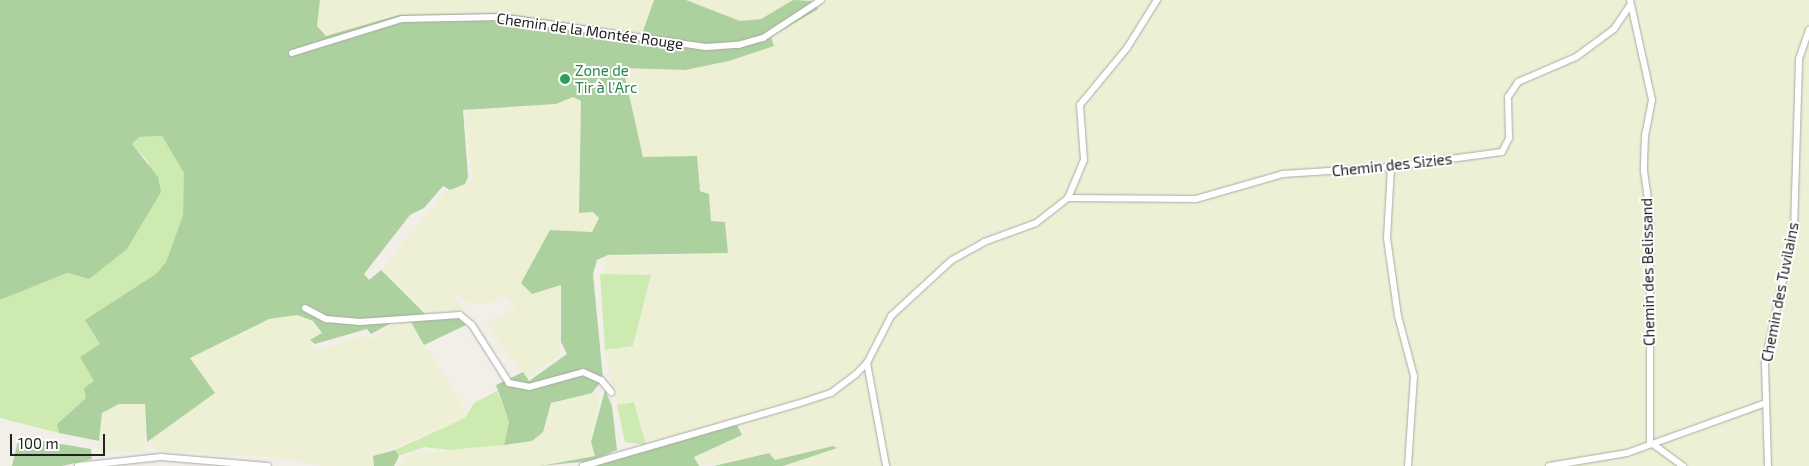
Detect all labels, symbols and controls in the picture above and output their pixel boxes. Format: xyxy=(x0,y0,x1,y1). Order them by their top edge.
street label: Chemin de la Montée Rouge xyxy=(495,9,685,53)
place label: Zone de Tir à l'Arc xyxy=(575,61,638,96)
marker: Zone de Tir à l'Arc xyxy=(559,73,571,85)
street label: Chemin des Sizies xyxy=(1331,150,1453,180)
street label: Chemin des Belissand xyxy=(1638,198,1658,346)
street label: Chemin des Tuvilains xyxy=(1758,220,1802,364)
scale bar xyxy=(12,424,108,456)
text: 100 m xyxy=(18,434,59,452)

